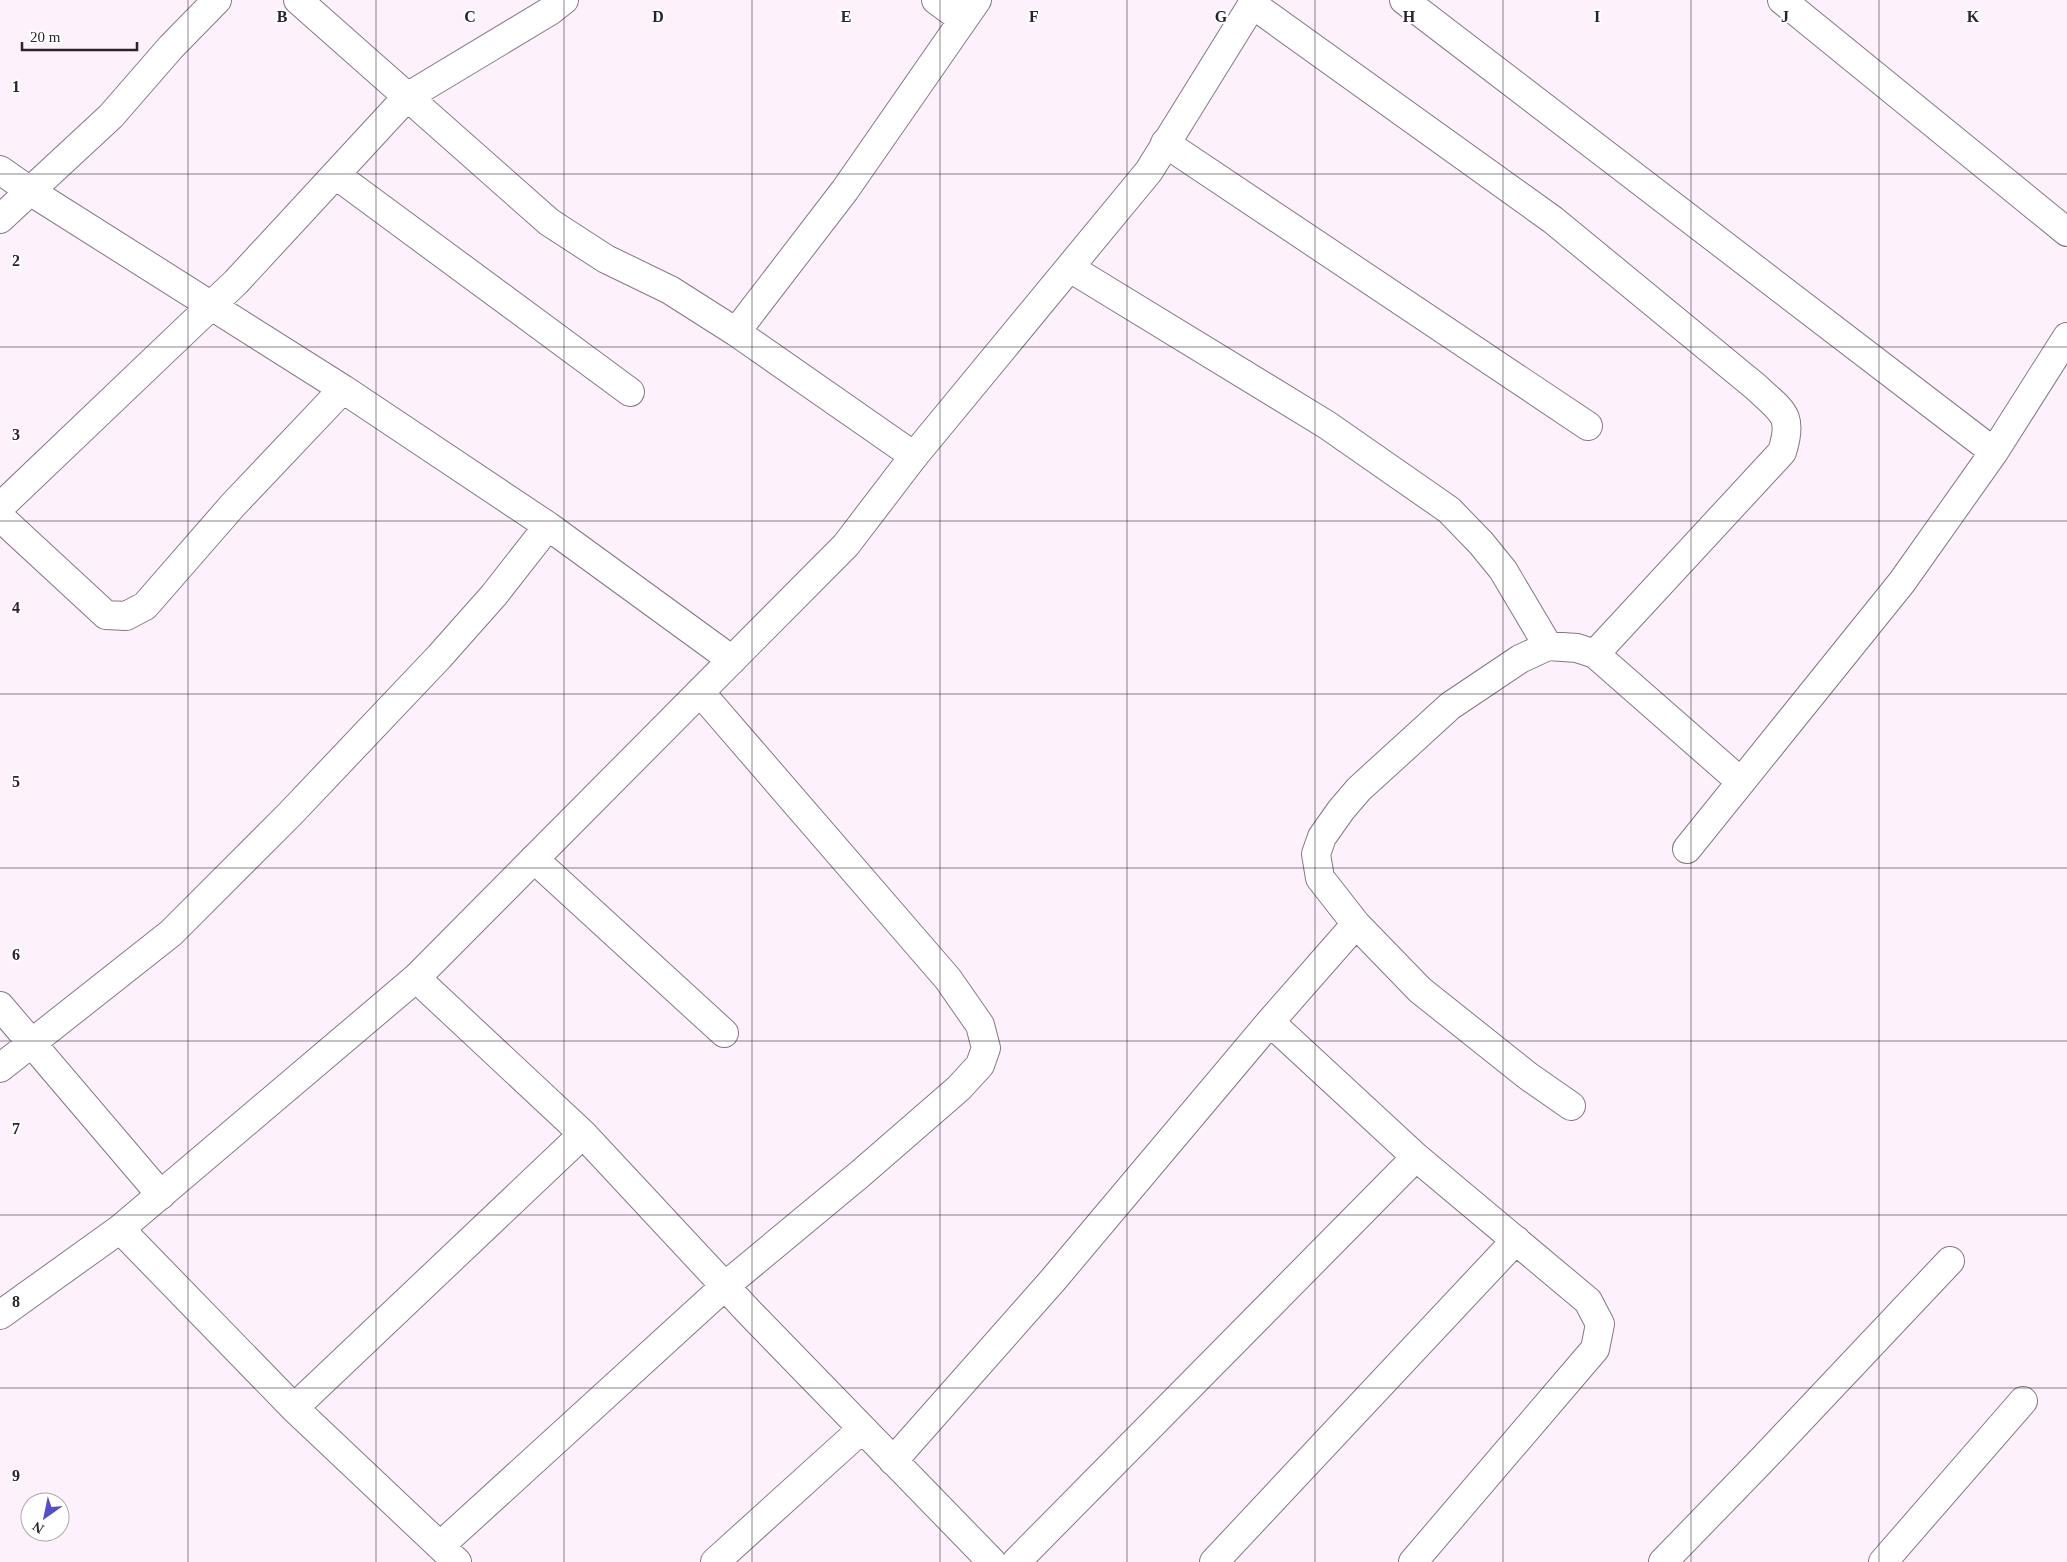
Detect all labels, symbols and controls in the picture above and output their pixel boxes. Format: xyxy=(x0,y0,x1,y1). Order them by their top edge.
text: B xyxy=(277,8,288,25)
text: C xyxy=(464,8,476,25)
text: D xyxy=(652,8,664,25)
text: E xyxy=(841,8,851,25)
text: F xyxy=(1029,8,1039,25)
text: G xyxy=(1215,8,1228,25)
text: H xyxy=(1403,8,1416,25)
text: I xyxy=(1594,8,1600,25)
text: J xyxy=(1781,8,1789,25)
text: K xyxy=(1967,8,1980,25)
scale bar xyxy=(22,20,138,52)
text: 20 m xyxy=(30,29,61,45)
text: 1 xyxy=(12,78,20,95)
text: 2 xyxy=(12,252,20,269)
text: 3 xyxy=(12,426,20,443)
text: 4 xyxy=(12,599,20,616)
text: 5 xyxy=(12,773,20,790)
text: 6 xyxy=(12,946,20,963)
text: 7 xyxy=(12,1120,20,1137)
text: 8 xyxy=(12,1293,20,1310)
text: 9 xyxy=(12,1467,20,1484)
north arrow xyxy=(20,1492,70,1542)
text: N xyxy=(30,1518,47,1537)

